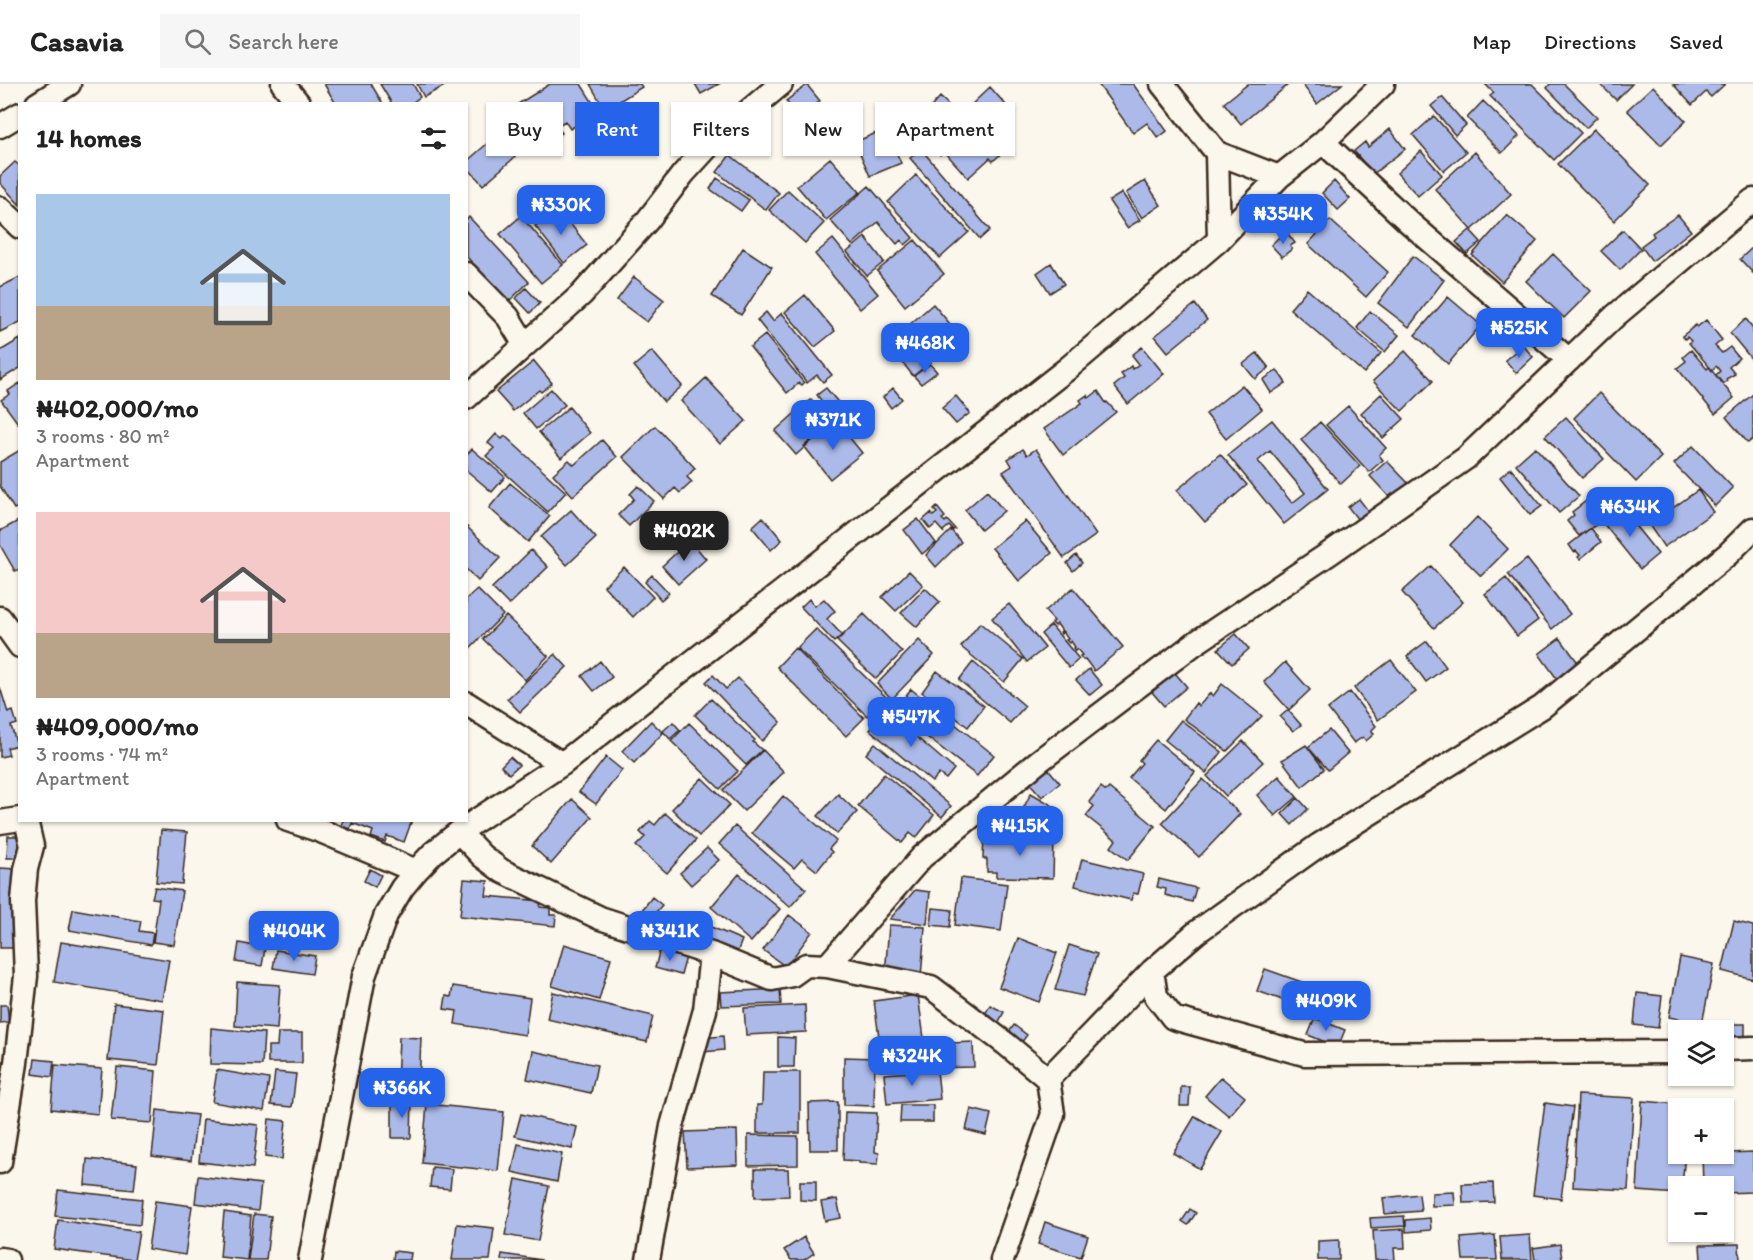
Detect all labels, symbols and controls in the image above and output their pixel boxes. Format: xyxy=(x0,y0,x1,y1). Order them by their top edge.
search box xyxy=(160,14,580,68)
text: Casavia xyxy=(30,24,124,58)
icon: search xyxy=(181,25,214,58)
text: Search here xyxy=(229,28,339,55)
text: Map xyxy=(1473,29,1511,54)
text: Directions xyxy=(1544,29,1636,54)
text: Saved xyxy=(1669,29,1723,54)
chip: Buy xyxy=(486,102,563,156)
chip: Rent xyxy=(575,102,659,156)
chip: Filters xyxy=(671,102,771,156)
chip: New xyxy=(783,102,863,156)
chip: Apartment xyxy=(875,102,1015,156)
text: 14 homes xyxy=(36,122,142,154)
icon: filters xyxy=(417,122,450,155)
pin: ₦330K xyxy=(519,185,603,236)
text: ₦330K xyxy=(531,192,591,216)
pin: ₦354K xyxy=(1241,194,1325,245)
text: ₦354K xyxy=(1253,201,1313,225)
icon: home xyxy=(189,233,297,341)
pin: ₦525K xyxy=(1477,308,1561,359)
text: ₦525K xyxy=(1490,315,1548,339)
pin: ₦468K xyxy=(883,323,967,374)
text: ₦468K xyxy=(895,330,955,354)
text: ₦402,000/mo xyxy=(36,392,199,424)
pin: ₦371K xyxy=(791,400,875,451)
text: ₦371K xyxy=(805,407,861,431)
text: 3 rooms · 80 m² xyxy=(36,424,169,448)
text: Apartment xyxy=(36,448,129,472)
pin: ₦634K xyxy=(1588,487,1672,538)
text: ₦634K xyxy=(1600,494,1660,518)
pin: ₦402K xyxy=(642,511,726,562)
text: ₦402K xyxy=(654,518,714,542)
icon: home xyxy=(189,551,297,659)
pin: ₦547K xyxy=(869,697,953,748)
text: ₦547K xyxy=(882,704,940,728)
text: ₦409,000/mo xyxy=(36,710,199,742)
text: 3 rooms · 74 m² xyxy=(36,742,168,766)
text: Apartment xyxy=(36,766,129,790)
pin: ₦415K xyxy=(978,806,1062,857)
text: ₦415K xyxy=(991,813,1049,837)
pin: ₦404K xyxy=(252,911,336,962)
pin: ₦341K xyxy=(628,911,712,962)
text: ₦404K xyxy=(263,918,325,942)
text: ₦341K xyxy=(641,918,699,942)
pin: ₦409K xyxy=(1284,981,1368,1032)
text: ₦409K xyxy=(1296,988,1356,1012)
map controls xyxy=(1668,1020,1734,1242)
button: layers xyxy=(1668,1020,1734,1086)
pin: ₦324K xyxy=(870,1036,954,1087)
text: ₦324K xyxy=(882,1043,942,1067)
pin: ₦366K xyxy=(360,1068,444,1119)
text: ₦366K xyxy=(373,1075,431,1099)
button: + xyxy=(1668,1098,1734,1164)
button: − xyxy=(1668,1176,1734,1242)

